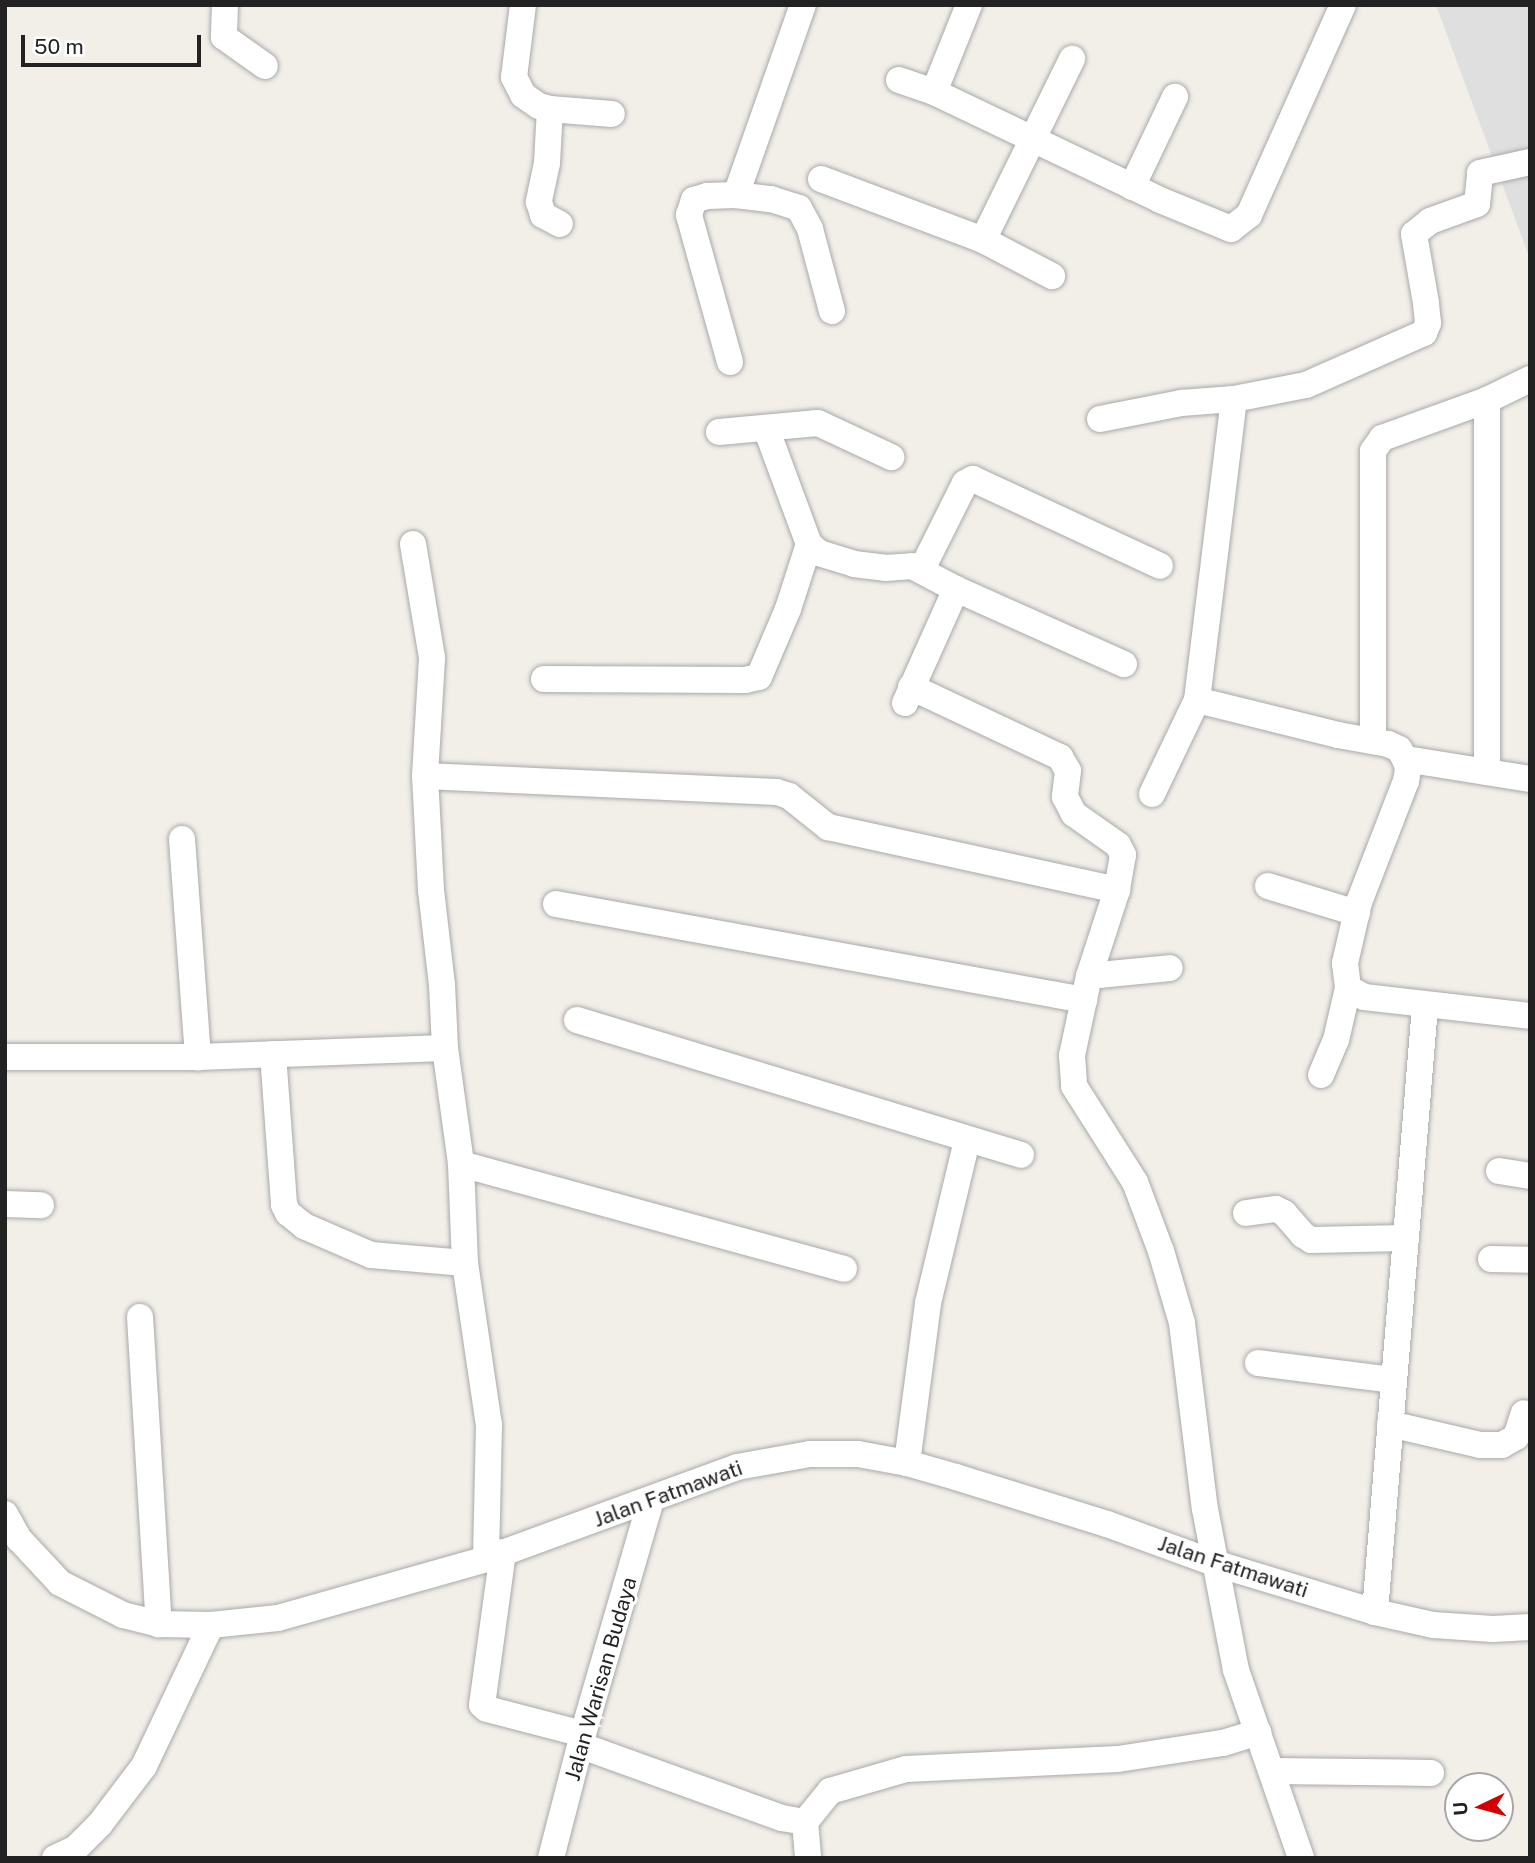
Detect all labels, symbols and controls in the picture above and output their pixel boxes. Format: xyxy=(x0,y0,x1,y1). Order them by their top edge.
scale bar xyxy=(24,21,205,65)
text: 50 m xyxy=(34,34,84,59)
street label: Jalan Fatmawati xyxy=(590,1455,746,1533)
street label: Jalan Fatmawati xyxy=(1155,1531,1311,1603)
street label: Jalan Warisan Budaya xyxy=(560,1574,642,1784)
north arrow xyxy=(1444,1772,1514,1842)
text: U xyxy=(1449,1801,1472,1816)

